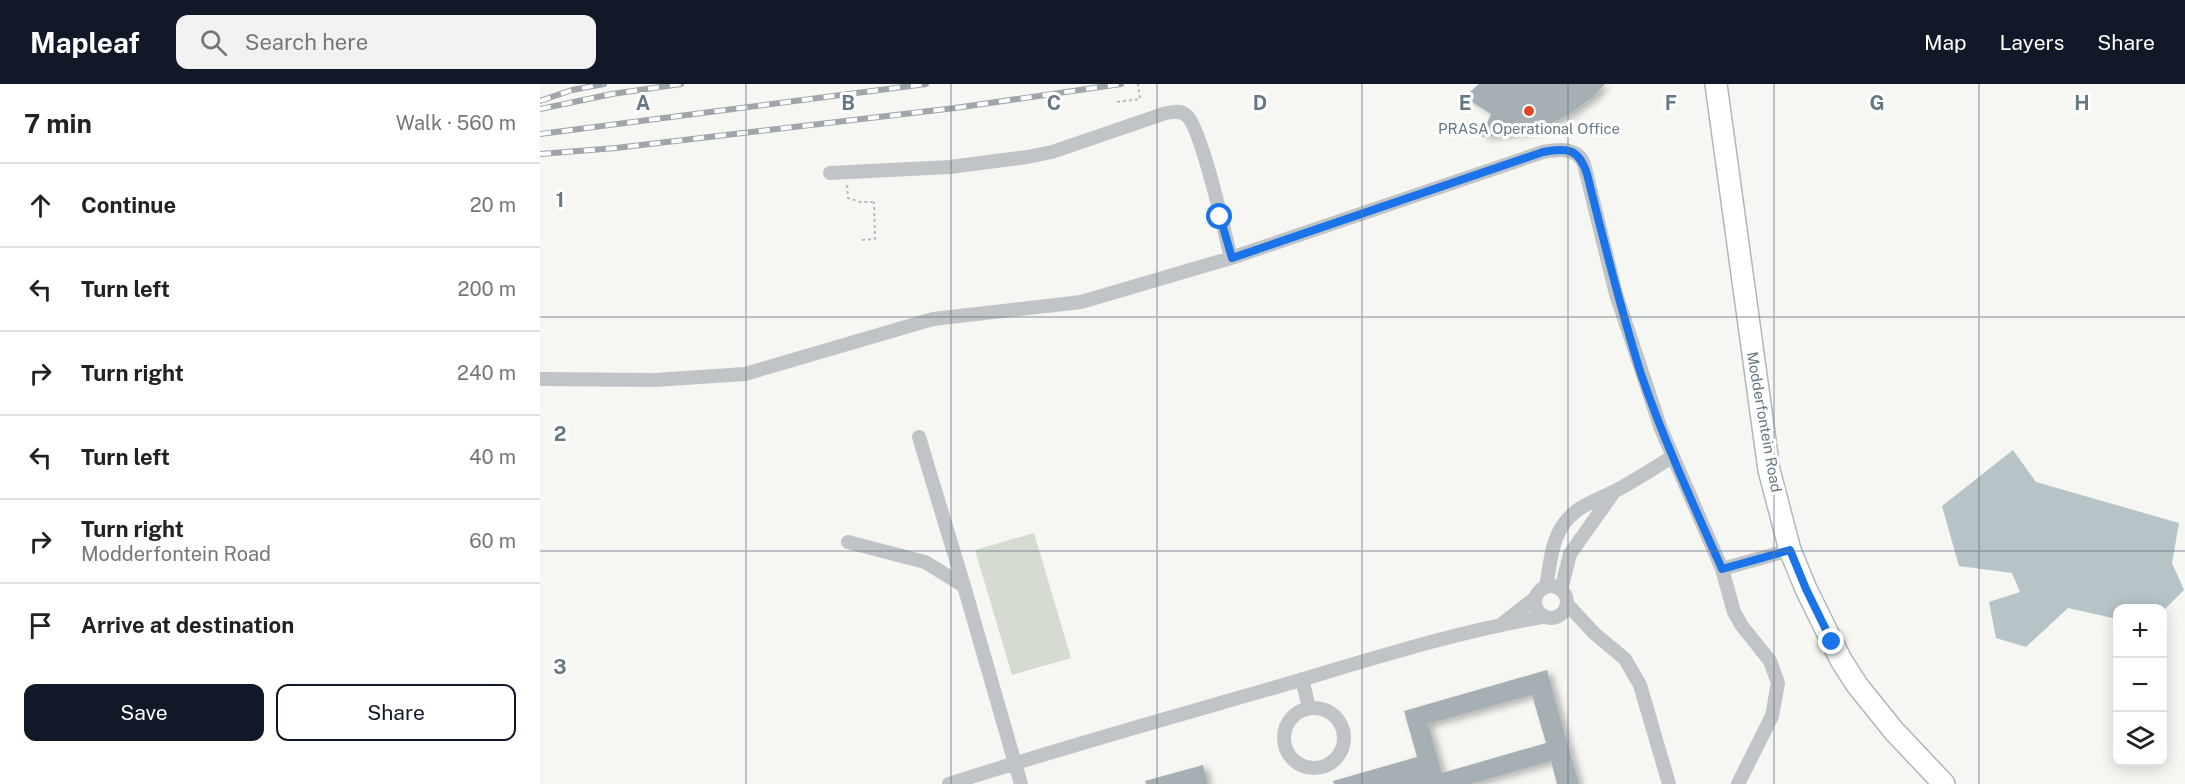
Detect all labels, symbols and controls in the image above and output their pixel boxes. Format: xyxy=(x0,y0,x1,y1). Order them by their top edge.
search box xyxy=(176,15,596,69)
text: Mapleaf xyxy=(30,26,140,59)
icon: search xyxy=(197,26,230,59)
text: Search here xyxy=(245,29,368,55)
text: Map xyxy=(1924,30,1967,55)
text: Layers xyxy=(2000,30,2064,55)
text: Share xyxy=(2097,30,2155,55)
text: A xyxy=(636,91,650,115)
text: B xyxy=(841,91,855,115)
text: C xyxy=(1047,91,1061,115)
text: D xyxy=(1253,91,1267,115)
text: E xyxy=(1459,91,1471,115)
text: F xyxy=(1665,91,1677,115)
text: G xyxy=(1869,91,1885,115)
text: H xyxy=(2074,91,2090,115)
marker: PRASA Operational Office xyxy=(1522,104,1536,118)
text: 7 min xyxy=(24,108,92,139)
text: Walk · 560 m xyxy=(396,111,516,135)
place label: PRASA Operational Office xyxy=(1438,120,1620,137)
text: 1 xyxy=(556,188,564,212)
icon: ahead xyxy=(24,189,57,222)
text: Continue xyxy=(81,192,176,218)
text: 20 m xyxy=(470,193,516,217)
route start xyxy=(1206,203,1232,229)
icon: left xyxy=(24,273,57,306)
text: Turn left xyxy=(81,276,170,302)
text: 200 m xyxy=(458,277,516,301)
street label: Modderfontein Road xyxy=(1744,350,1785,494)
icon: right xyxy=(24,357,57,390)
text: Turn right xyxy=(81,360,184,386)
text: 240 m xyxy=(457,361,516,385)
text: 2 xyxy=(554,422,566,446)
icon: left xyxy=(24,441,57,474)
text: Turn left xyxy=(81,444,170,470)
text: 40 m xyxy=(469,445,516,469)
text: Turn right xyxy=(81,516,184,542)
icon: right xyxy=(24,525,57,558)
text: 60 m xyxy=(469,529,516,553)
text: Modderfontein Road xyxy=(81,542,271,566)
map controls xyxy=(2113,604,2167,766)
button: + xyxy=(2113,604,2167,658)
icon: arrive xyxy=(24,609,57,642)
text: Arrive at destination xyxy=(81,612,294,638)
route end xyxy=(1818,628,1844,654)
text: 3 xyxy=(553,655,567,679)
button: − xyxy=(2113,658,2167,712)
button: Save xyxy=(24,684,264,741)
button: Share xyxy=(276,684,516,741)
button: layers xyxy=(2113,712,2167,766)

